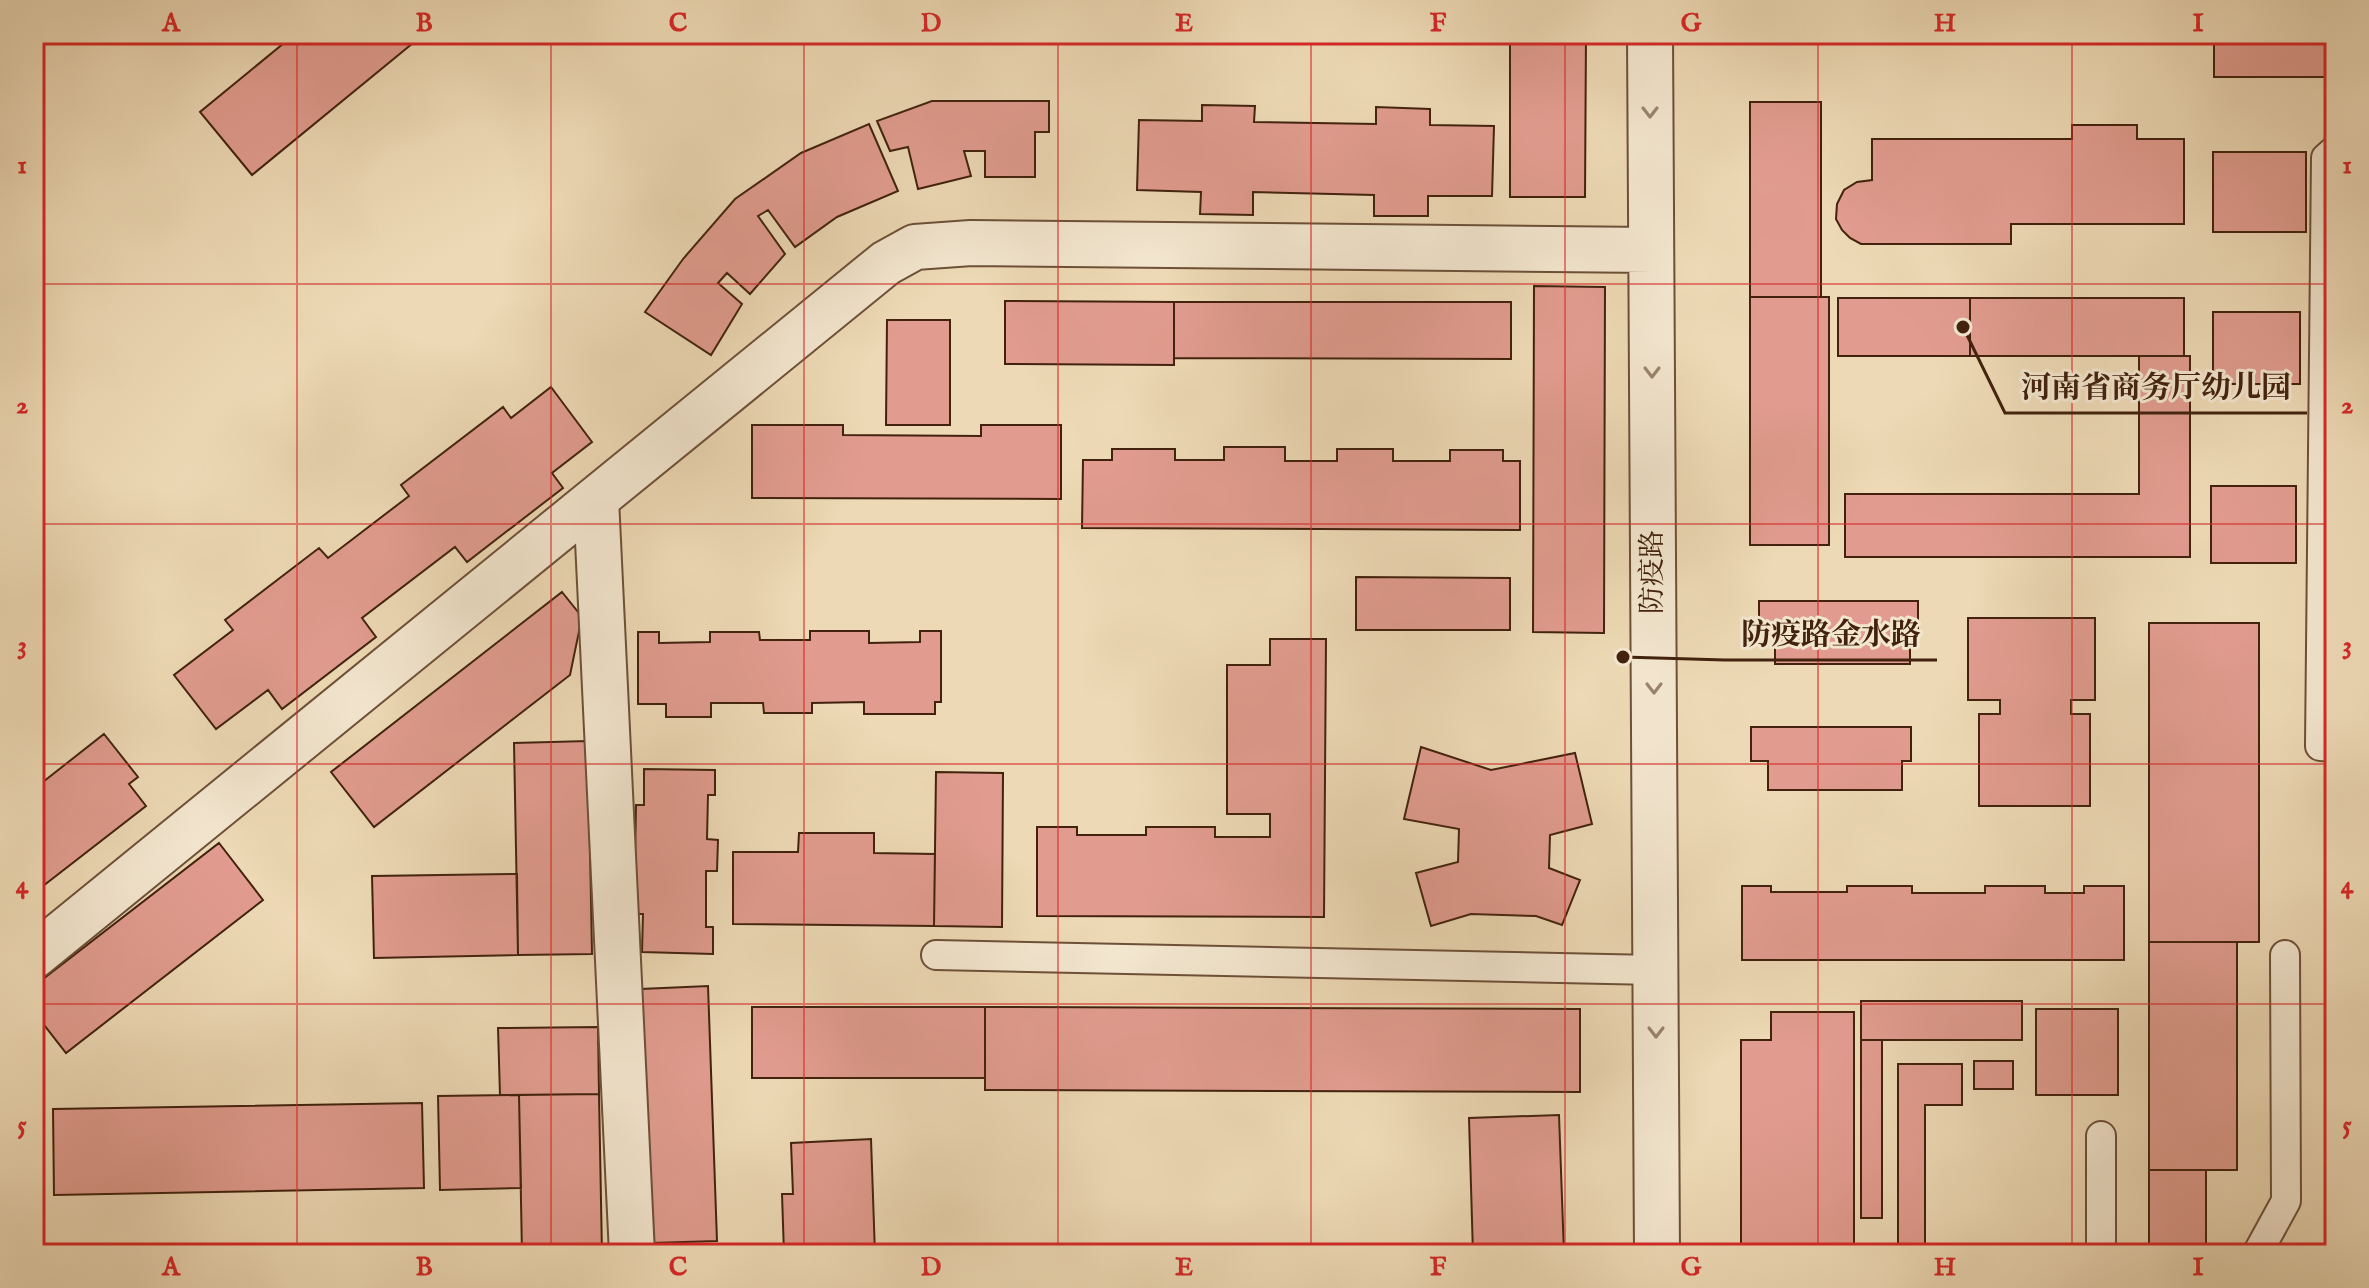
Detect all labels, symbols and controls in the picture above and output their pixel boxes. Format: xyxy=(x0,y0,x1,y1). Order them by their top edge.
text: A xyxy=(161,7,181,40)
text: B xyxy=(415,7,433,40)
text: C xyxy=(669,7,688,40)
text: D xyxy=(921,7,942,40)
text: E xyxy=(1175,7,1193,40)
text: F xyxy=(1430,7,1447,40)
text: G xyxy=(1681,7,1702,40)
text: H xyxy=(1934,7,1956,40)
text: I xyxy=(2192,7,2204,40)
one-way arrow xyxy=(1642,106,1659,119)
text: 1 xyxy=(17,149,27,182)
text: 1 xyxy=(2342,149,2352,182)
callout: 河南省商务厅幼儿园 xyxy=(2005,359,2307,413)
one-way arrow xyxy=(1643,366,1661,379)
text: 河南省商务厅幼儿园 xyxy=(2021,370,2291,408)
text: 2 xyxy=(16,389,28,422)
text: 2 xyxy=(2341,389,2353,422)
street label: 防疫路 xyxy=(1636,530,1671,614)
callout: 防疫路金水路 xyxy=(1725,606,1937,660)
text: 防疫路金水路 xyxy=(1741,617,1921,655)
text: 3 xyxy=(17,629,27,662)
text: 3 xyxy=(2342,629,2352,662)
one-way arrow xyxy=(1645,682,1663,695)
text: 4 xyxy=(16,869,30,902)
text: 4 xyxy=(2341,869,2355,902)
one-way arrow xyxy=(1647,1026,1664,1039)
text: 5 xyxy=(17,1109,27,1142)
text: 5 xyxy=(2342,1109,2352,1142)
text: A xyxy=(161,1251,181,1284)
text: B xyxy=(415,1251,433,1284)
text: C xyxy=(669,1251,688,1284)
text: D xyxy=(921,1251,942,1284)
text: E xyxy=(1175,1251,1193,1284)
text: F xyxy=(1430,1251,1447,1284)
text: G xyxy=(1681,1251,1702,1284)
text: H xyxy=(1934,1251,1956,1284)
text: I xyxy=(2192,1251,2204,1284)

